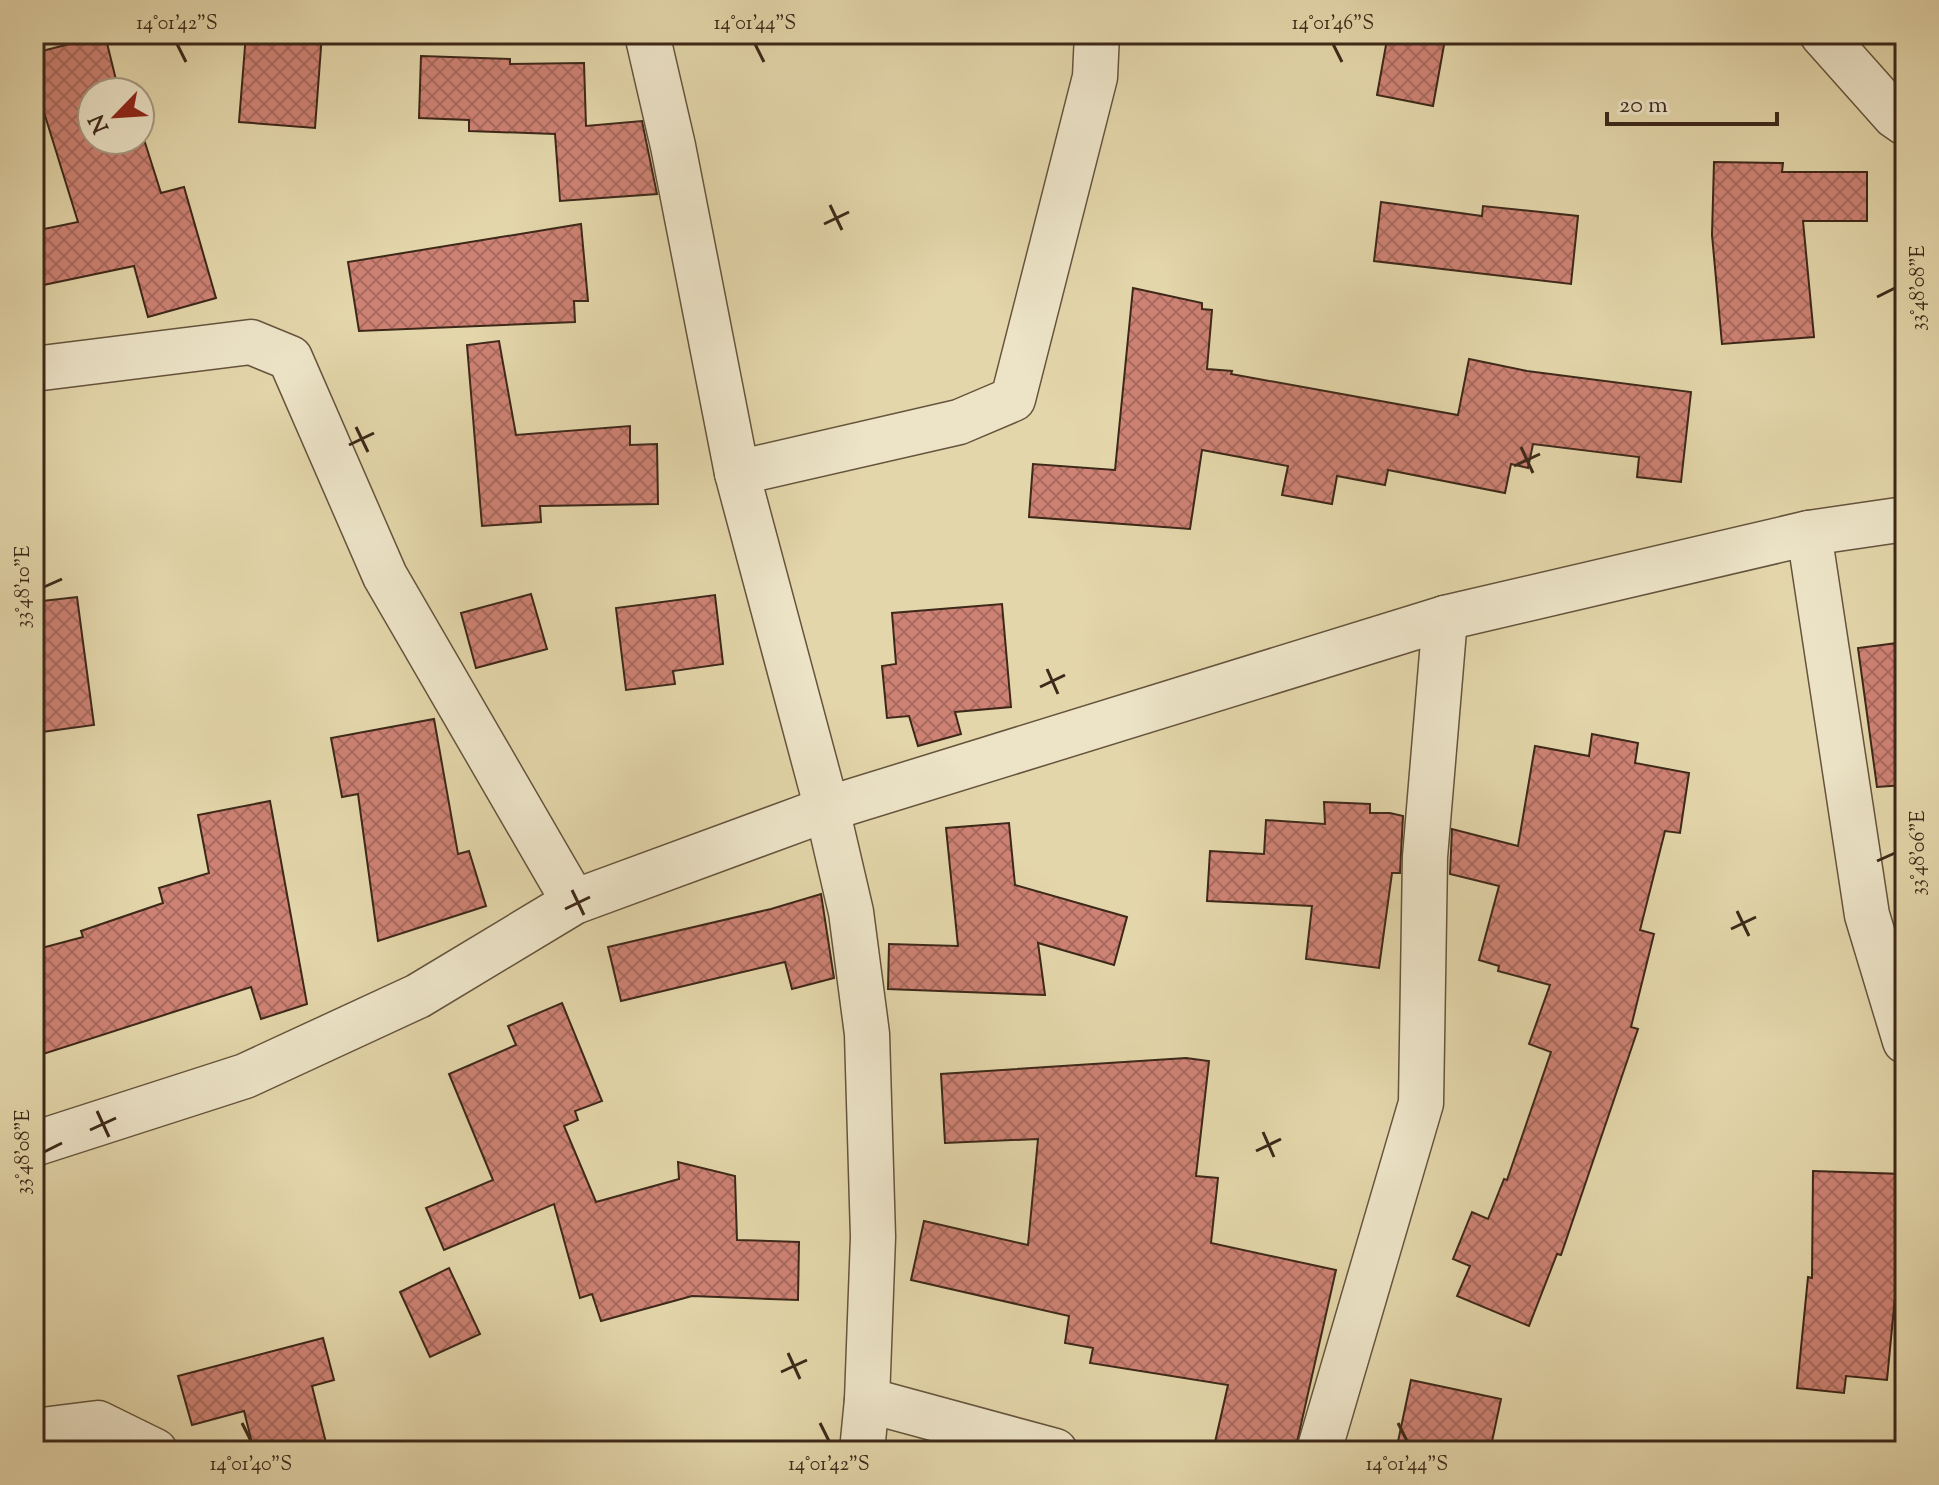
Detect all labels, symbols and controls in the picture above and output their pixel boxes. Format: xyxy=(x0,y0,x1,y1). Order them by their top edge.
text: 14°01'42"S xyxy=(136,10,218,39)
text: 14°01'44"S xyxy=(714,10,796,39)
text: 14°01'46"S xyxy=(1292,10,1374,39)
north arrow xyxy=(76,76,156,156)
scale bar xyxy=(1607,76,1777,126)
text: 20 m xyxy=(1619,89,1668,123)
text: N xyxy=(82,108,119,138)
text: 33°48'08"E xyxy=(1905,245,1934,331)
text: 33°48'10"E xyxy=(10,546,39,628)
text: 33°48'06"E xyxy=(1905,810,1934,896)
text: 33°48'08"E xyxy=(10,1109,39,1195)
text: 14°01'40"S xyxy=(210,1451,292,1480)
text: 14°01'42"S xyxy=(788,1451,870,1480)
text: 14°01'44"S xyxy=(1366,1451,1448,1480)

